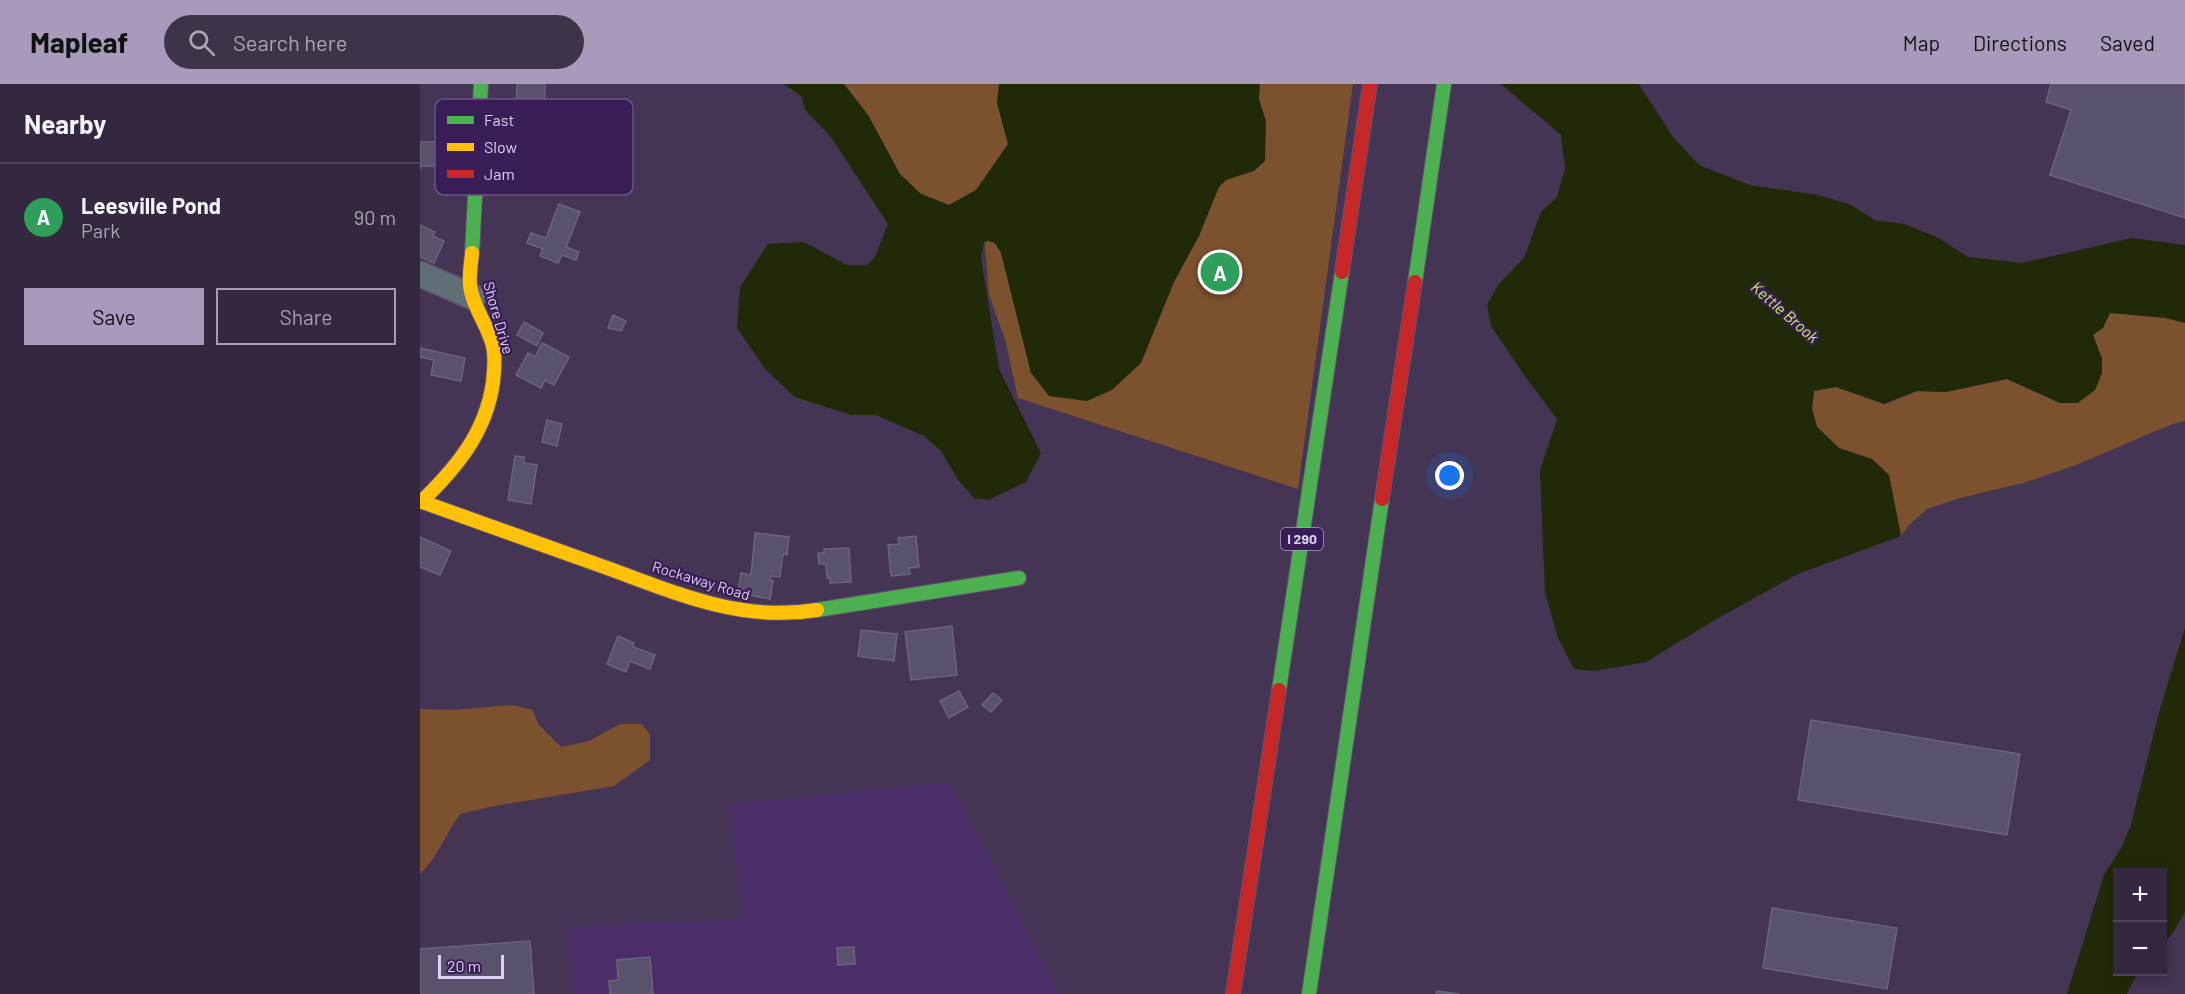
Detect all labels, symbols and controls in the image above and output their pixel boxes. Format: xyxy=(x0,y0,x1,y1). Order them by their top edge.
search box xyxy=(164,15,584,69)
text: Mapleaf xyxy=(30,25,128,59)
icon: search xyxy=(185,26,218,59)
text: Search here xyxy=(233,29,347,55)
text: Map xyxy=(1903,30,1940,55)
text: Directions xyxy=(1973,30,2067,55)
text: Saved xyxy=(2100,30,2155,55)
legend xyxy=(435,99,633,195)
text: Nearby xyxy=(24,108,106,139)
text: Fast xyxy=(484,110,514,129)
text: Slow xyxy=(484,137,517,156)
text: Jam xyxy=(484,164,515,183)
text: Leesville Pond xyxy=(81,192,221,218)
text: A xyxy=(37,205,50,229)
text: 90 m xyxy=(354,205,396,229)
text: Park xyxy=(81,218,120,242)
pin: A xyxy=(1200,250,1240,294)
water label: Kettle Brook xyxy=(1748,277,1823,346)
street label: Shore Drive xyxy=(480,279,518,356)
button: Save xyxy=(24,288,204,345)
button: Share xyxy=(216,288,396,345)
your location xyxy=(1435,461,1464,490)
road number: I 290 xyxy=(1281,528,1323,550)
street label: Rockaway Road xyxy=(650,557,752,603)
map controls xyxy=(2113,868,2167,976)
button: + xyxy=(2113,868,2167,922)
button: − xyxy=(2113,922,2167,976)
scale bar xyxy=(438,952,504,980)
text: 20 m xyxy=(447,956,481,975)

